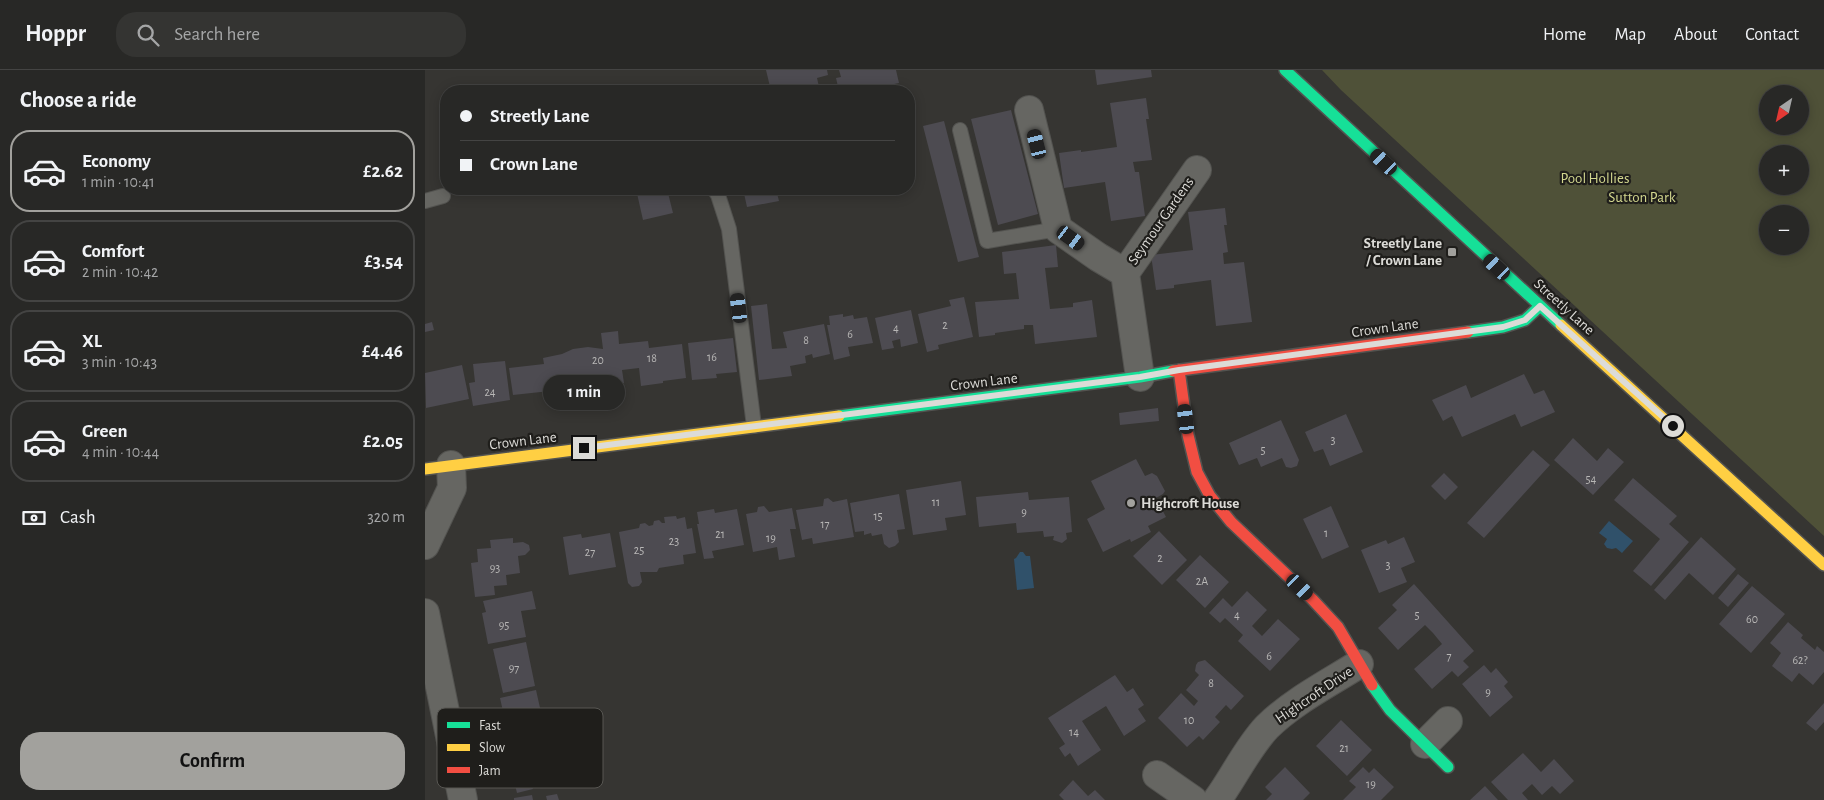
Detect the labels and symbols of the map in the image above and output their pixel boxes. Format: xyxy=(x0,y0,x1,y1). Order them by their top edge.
north arrow xyxy=(1759,85,1809,135)
car xyxy=(1026,128,1047,160)
car xyxy=(1367,146,1400,178)
park label: Pool Hollies xyxy=(1561,171,1629,186)
street label: Seymour Gardens xyxy=(1125,175,1197,267)
park label: Sutton Park xyxy=(1608,190,1676,205)
car xyxy=(1054,223,1087,253)
place label: Streetly Lane / Crown Lane xyxy=(1363,236,1442,268)
marker: Streetly Lane / Crown Lane xyxy=(1446,246,1458,258)
car xyxy=(1480,251,1513,283)
street label: Streetly Lane xyxy=(1531,276,1597,338)
car xyxy=(729,292,748,324)
street label: Crown Lane xyxy=(1351,316,1420,340)
house number: 2 xyxy=(942,319,948,331)
house number: 4 xyxy=(893,322,899,334)
house number: 6 xyxy=(847,328,853,340)
house number: 8 xyxy=(803,334,809,346)
house number: 16 xyxy=(707,351,717,363)
house number: 18 xyxy=(647,352,657,364)
house number: 20 xyxy=(592,354,604,366)
street label: Crown Lane xyxy=(950,370,1018,394)
callout: 1 min xyxy=(543,376,625,410)
house number: 24 xyxy=(484,386,496,398)
car xyxy=(1176,403,1195,435)
route start xyxy=(1662,415,1684,437)
street label: Crown Lane xyxy=(489,429,557,453)
house number: 3 xyxy=(1331,434,1336,446)
route end xyxy=(573,437,595,459)
house number: 5 xyxy=(1260,444,1266,456)
house number: 54 xyxy=(1586,473,1597,485)
house number: 11 xyxy=(932,496,940,508)
place label: Highcroft House xyxy=(1141,496,1239,511)
marker: Highcroft House xyxy=(1125,497,1137,509)
house number: 9 xyxy=(1021,506,1027,518)
house number: 15 xyxy=(873,510,883,522)
house number: 17 xyxy=(820,518,830,530)
house number: 1 xyxy=(1324,527,1328,539)
house number: 21 xyxy=(715,528,725,540)
house number: 19 xyxy=(766,532,776,544)
house number: 23 xyxy=(669,535,679,547)
house number: 25 xyxy=(634,544,644,556)
house number: 27 xyxy=(585,546,595,558)
house number: 2 xyxy=(1157,552,1163,564)
house number: 3 xyxy=(1386,559,1391,571)
house number: 93 xyxy=(490,562,500,574)
car xyxy=(1284,571,1316,603)
house number: 2A xyxy=(1196,575,1208,587)
house number: 4 xyxy=(1234,609,1240,621)
house number: 5 xyxy=(1414,609,1420,621)
house number: 60 xyxy=(1746,613,1758,625)
house number: 95 xyxy=(499,619,509,631)
house number: 6 xyxy=(1266,650,1272,662)
house number: 7 xyxy=(1446,650,1452,662)
house number: 62? xyxy=(1792,654,1809,666)
house number: 97 xyxy=(509,662,519,674)
street label: Highcroft Drive xyxy=(1273,664,1355,726)
house number: 8 xyxy=(1208,677,1214,689)
house number: 9 xyxy=(1485,686,1491,698)
legend xyxy=(437,708,603,788)
house number: 10 xyxy=(1184,714,1194,726)
text: Fast xyxy=(479,719,501,733)
house number: 14 xyxy=(1069,726,1079,738)
text: Slow xyxy=(479,741,506,755)
house number: 21 xyxy=(1339,742,1349,754)
text: Jam xyxy=(479,764,501,778)
house number: 19 xyxy=(1366,778,1376,790)

